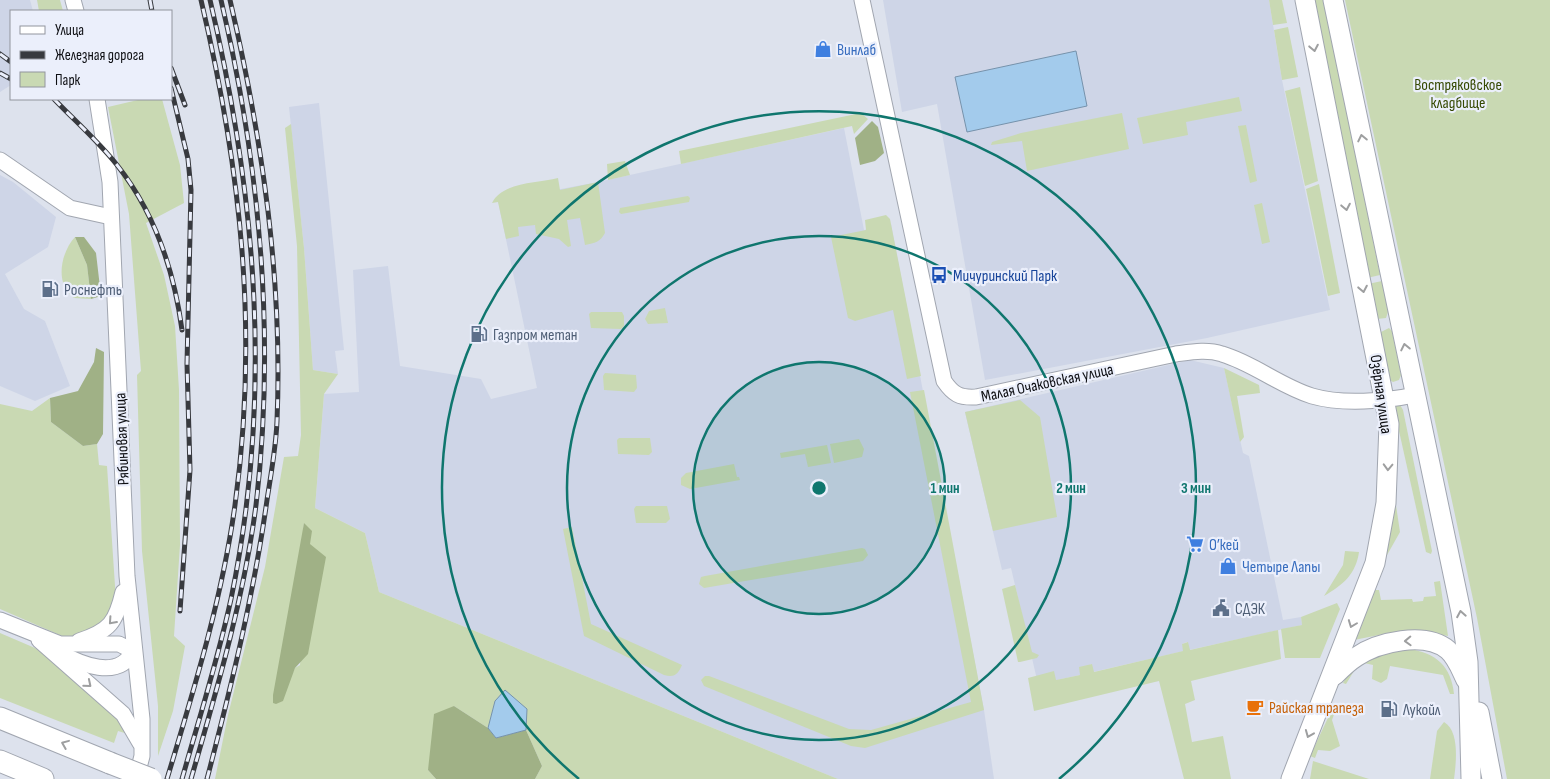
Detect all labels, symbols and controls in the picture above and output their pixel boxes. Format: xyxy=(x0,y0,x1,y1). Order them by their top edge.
legend xyxy=(10,10,172,100)
text: Улица xyxy=(55,21,84,40)
shop icon: Винлаб xyxy=(813,39,833,59)
place label: Винлаб xyxy=(837,41,876,60)
one-way arrow xyxy=(1309,43,1319,52)
text: Железная дорога xyxy=(55,46,144,65)
text: Парк xyxy=(55,71,81,90)
park label: Востряковское кладбище xyxy=(1414,76,1502,113)
one-way arrow xyxy=(1357,134,1367,143)
one-way arrow xyxy=(1341,203,1351,211)
bus stop icon: Мичуринский Парк xyxy=(929,265,949,285)
place label: Мичуринский Парк xyxy=(953,267,1058,286)
fuel station icon: Роснефть xyxy=(40,279,60,299)
place label: Роснефть xyxy=(64,281,122,300)
one-way arrow xyxy=(1358,285,1368,294)
fuel station icon: Газпром метан xyxy=(469,324,489,344)
place label: Газпром метан xyxy=(493,326,578,345)
one-way arrow xyxy=(1400,343,1411,352)
street label: Озёрная улица xyxy=(1366,353,1395,435)
street label: Малая Очаковская улица xyxy=(979,360,1115,407)
street label: Рябиновая улица xyxy=(111,392,134,486)
one-way arrow xyxy=(1383,463,1393,471)
centre of rings xyxy=(810,479,828,497)
text: 1 мин xyxy=(930,479,960,498)
text: 2 мин xyxy=(1056,479,1086,498)
text: 3 мин xyxy=(1181,479,1211,498)
supermarket icon: О’кей xyxy=(1185,534,1205,554)
place label: О’кей xyxy=(1209,536,1239,555)
shop icon: Четыре Лапы xyxy=(1218,556,1238,576)
place label: Четыре Лапы xyxy=(1242,558,1320,577)
public building icon: СДЭК xyxy=(1211,598,1231,618)
place label: СДЭК xyxy=(1235,600,1266,619)
one-way arrow xyxy=(1457,609,1467,618)
one-way arrow xyxy=(109,615,118,624)
one-way arrow xyxy=(1348,619,1358,628)
one-way arrow xyxy=(1404,636,1412,647)
one-way arrow xyxy=(82,678,91,686)
cafe icon: Райская трапеза xyxy=(1245,697,1265,717)
place label: Райская трапеза xyxy=(1269,699,1364,718)
fuel station icon: Лукойл xyxy=(1379,699,1399,719)
place label: Лукойл xyxy=(1402,701,1441,720)
one-way arrow xyxy=(1305,729,1315,738)
one-way arrow xyxy=(61,740,70,750)

